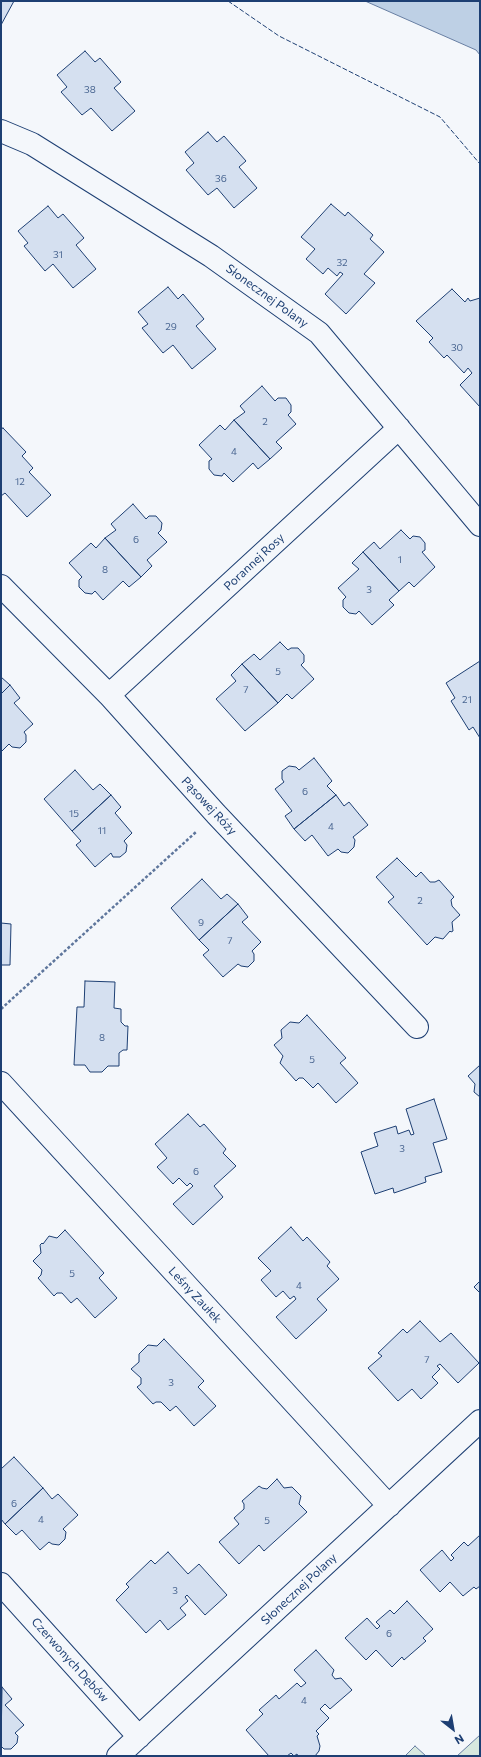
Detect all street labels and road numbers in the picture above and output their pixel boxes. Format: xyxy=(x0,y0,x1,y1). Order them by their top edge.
street label: Słonecznej Polany xyxy=(223,261,311,331)
street label: Porannej Rosy xyxy=(221,530,287,594)
street label: Pąsowej Róży xyxy=(178,774,240,838)
street label: Leśny Zaułek xyxy=(165,1264,225,1326)
street label: Słonecznej Polany xyxy=(258,1550,340,1628)
street label: Czerwonych Dębów xyxy=(28,1615,112,1705)

